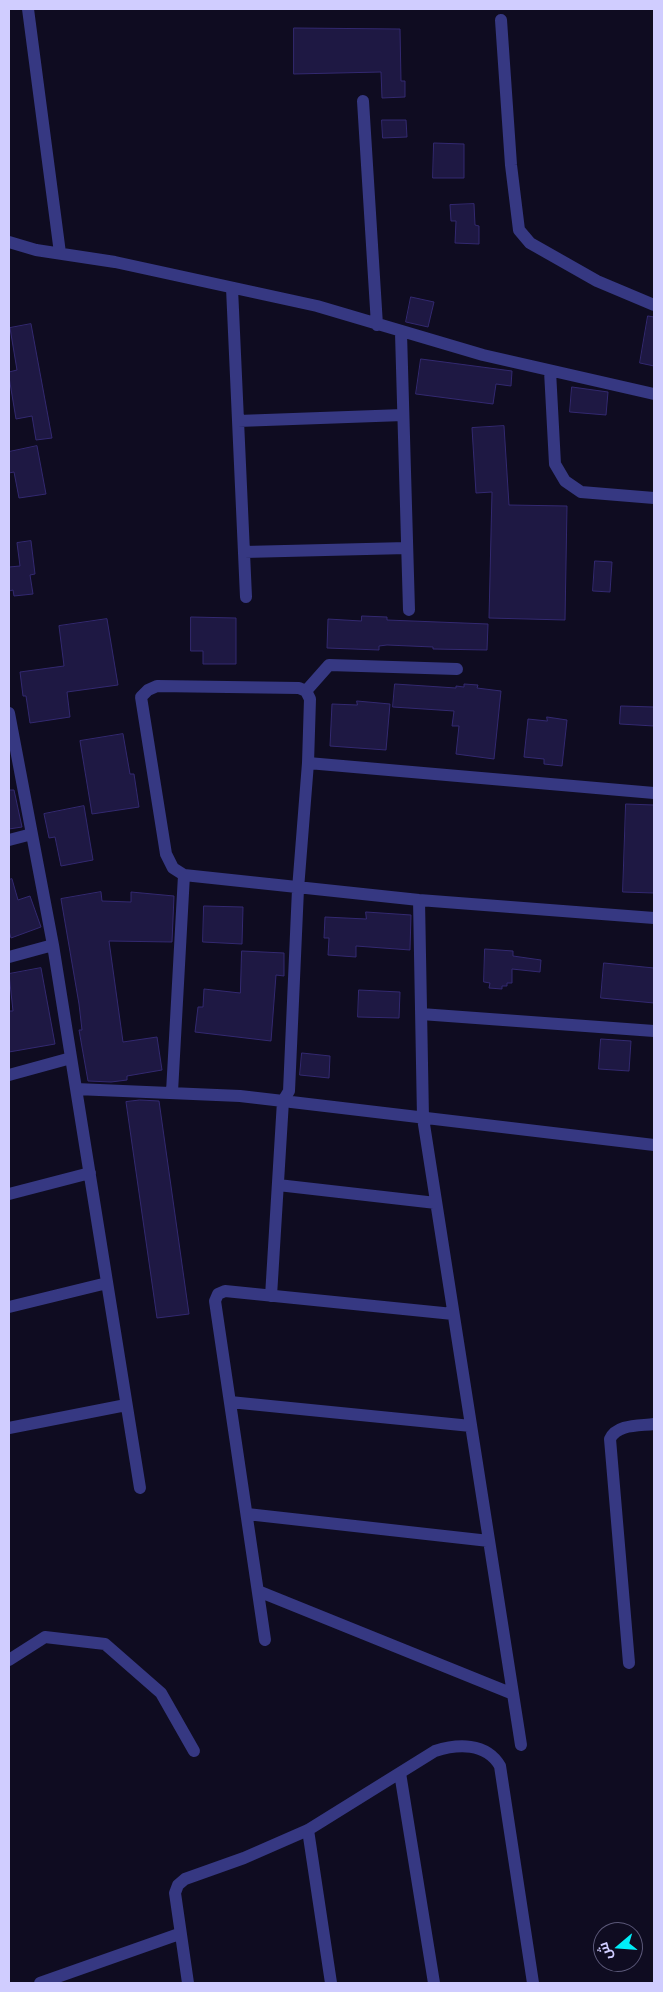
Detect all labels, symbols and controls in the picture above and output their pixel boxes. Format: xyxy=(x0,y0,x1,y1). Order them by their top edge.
north arrow xyxy=(593,1922,643,1972)
text: ش xyxy=(593,1940,616,1963)

